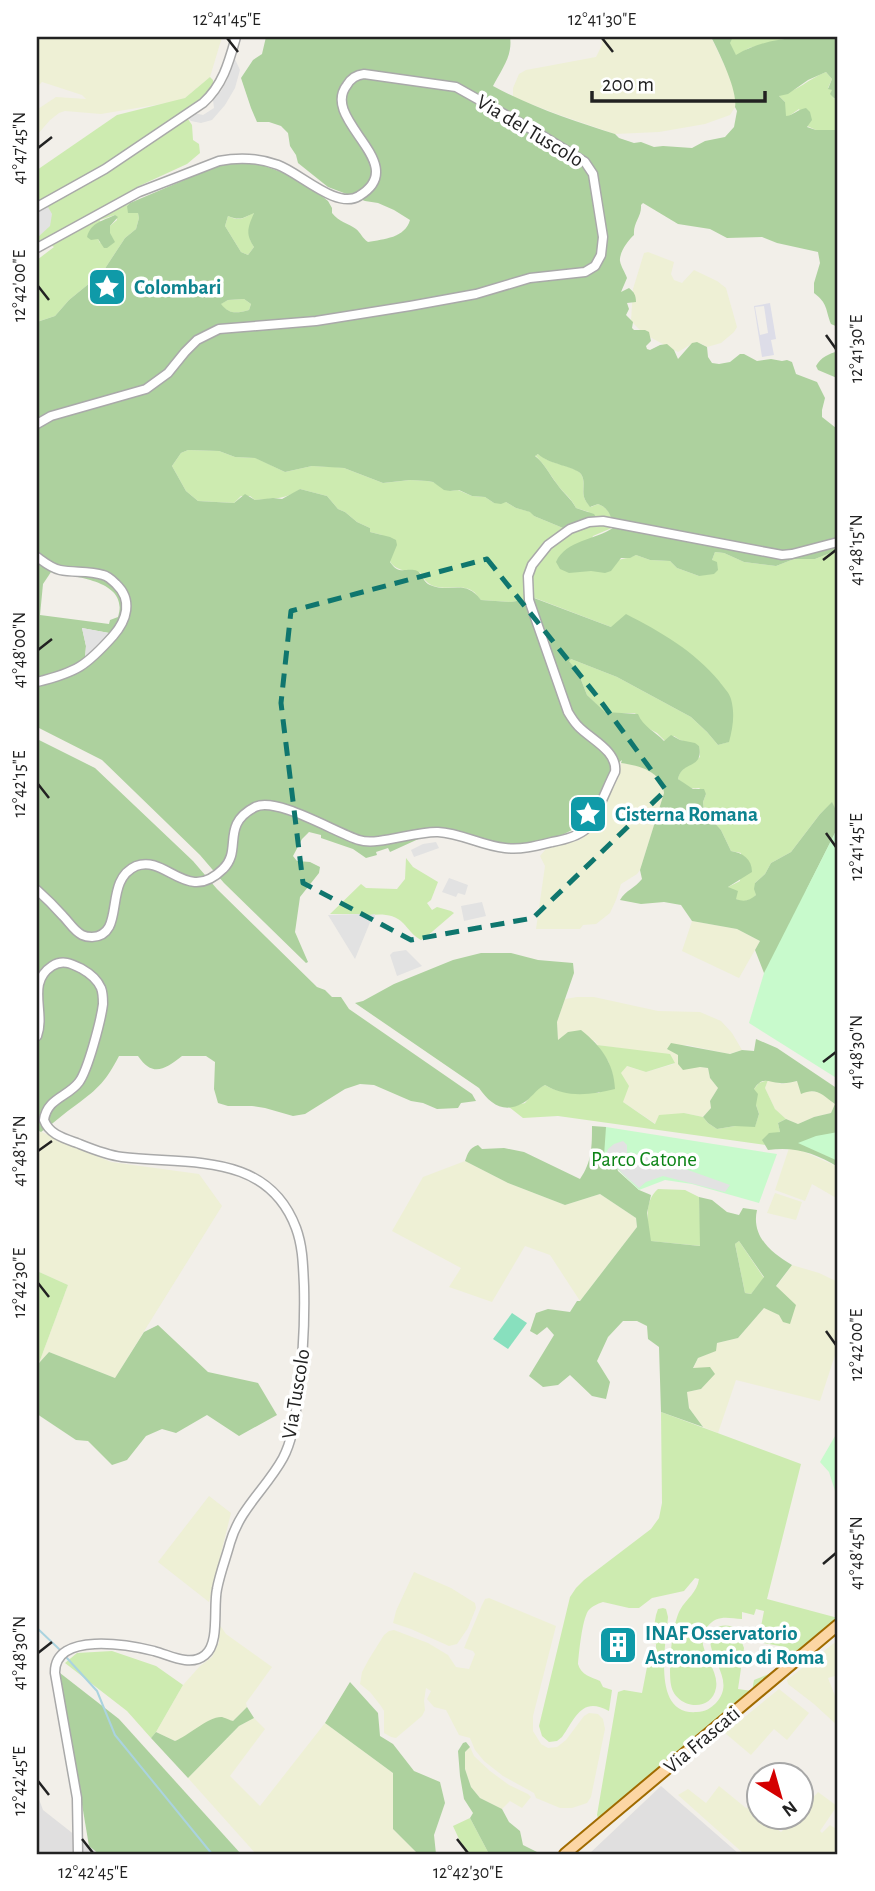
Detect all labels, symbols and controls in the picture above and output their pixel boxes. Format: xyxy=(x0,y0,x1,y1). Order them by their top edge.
text: 12°41'45"E xyxy=(193,11,261,29)
text: 12°41'30"E xyxy=(568,11,636,29)
scale bar xyxy=(592,60,765,104)
text: 200 m xyxy=(602,74,654,95)
street label: Via del Tuscolo xyxy=(473,91,587,171)
text: 41°47'45"N xyxy=(11,112,29,184)
text: 12°42'00"E xyxy=(11,250,29,322)
place icon: Colombari xyxy=(86,266,128,308)
place label: Colombari xyxy=(134,277,221,298)
text: 12°41'30"E xyxy=(848,315,866,383)
text: 41°48'15"N xyxy=(848,514,866,586)
text: 41°48'00"N xyxy=(11,612,29,688)
text: 12°42'15"E xyxy=(11,750,29,817)
place icon: Cisterna Romana xyxy=(567,793,609,835)
place label: Cisterna Romana xyxy=(615,804,758,825)
text: 12°41'45"E xyxy=(848,813,866,881)
text: 41°48'30"N xyxy=(848,1015,866,1089)
text: 41°48'15"N xyxy=(11,1115,29,1187)
park label: Parco Catone xyxy=(591,1149,697,1170)
text: 12°42'30"E xyxy=(11,1248,29,1318)
text: 12°42'00"E xyxy=(848,1309,866,1381)
street label: Via Tuscolo xyxy=(278,1347,314,1441)
text: 41°48'45"N xyxy=(848,1516,866,1590)
text: 41°48'30"N xyxy=(11,1616,29,1690)
place label: INAF Osservatorio Astronomico di Roma xyxy=(645,1623,824,1668)
building icon: INAF Osservatorio Astronomico di Roma xyxy=(597,1624,639,1666)
street label: Via Frascati xyxy=(660,1702,744,1778)
text: 12°42'45"E xyxy=(11,1746,29,1816)
north arrow xyxy=(746,1762,816,1832)
text: N xyxy=(778,1797,800,1820)
text: 12°42'45"E xyxy=(58,1864,128,1882)
text: 12°42'30"E xyxy=(433,1864,503,1882)

